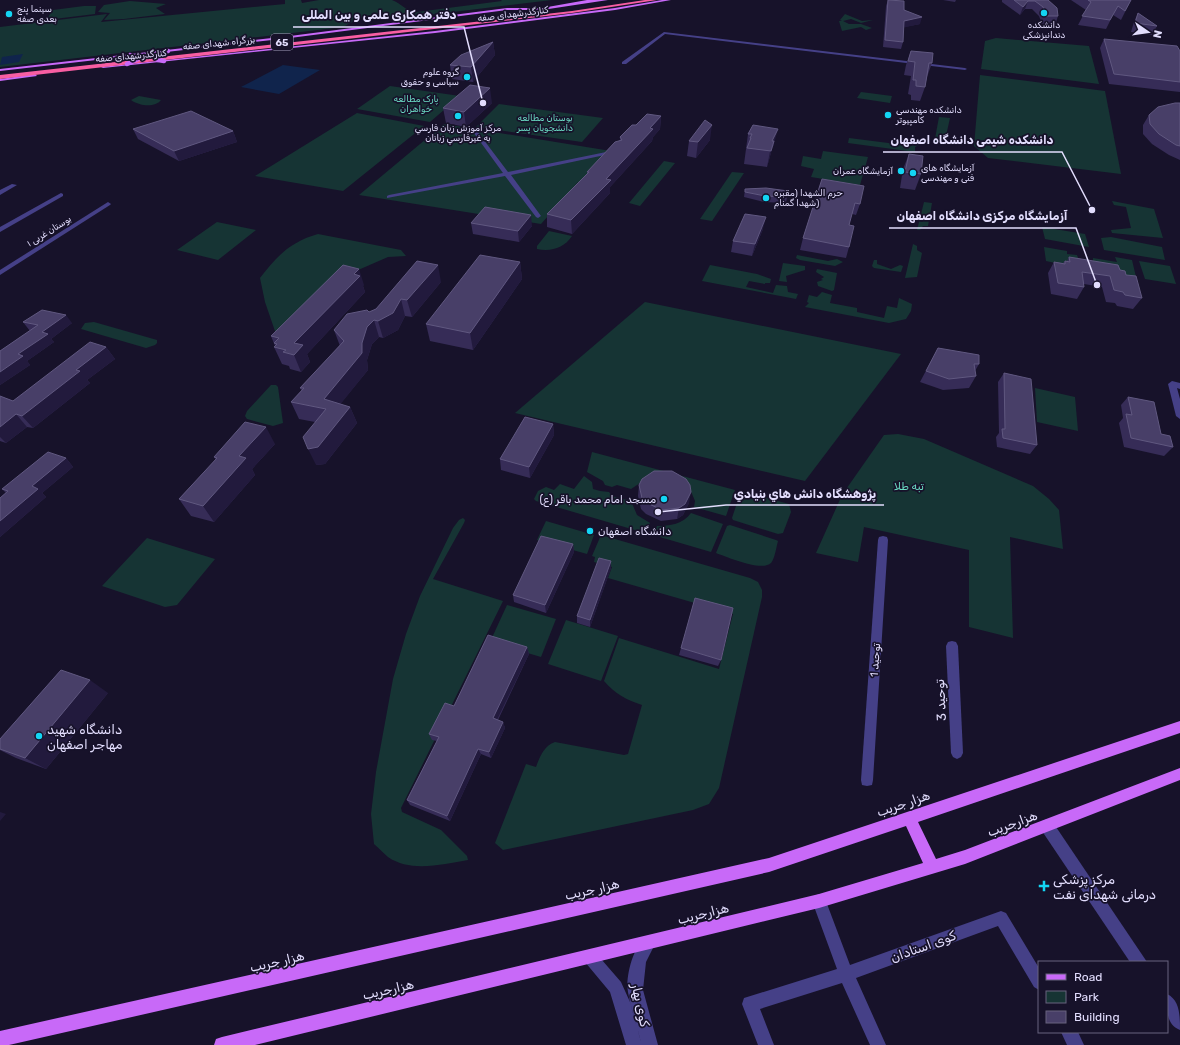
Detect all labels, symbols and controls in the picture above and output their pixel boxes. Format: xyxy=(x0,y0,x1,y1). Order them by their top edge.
callout: دفتر همکاری علمی و بین المللی xyxy=(293,3,464,27)
place label: سینما پنج بعدی صفه xyxy=(17,4,57,24)
street label: کنارگذرشهدای صفه xyxy=(477,5,549,23)
text: دفتر همکاری علمی و بین المللی xyxy=(301,8,457,22)
marker: دانشکده دندانپزشکی xyxy=(1039,8,1049,18)
marker: سینما پنج بعدی صفه xyxy=(4,9,14,19)
north arrow xyxy=(1128,12,1168,52)
place label: دانشکده دندانپزشکی xyxy=(1023,20,1065,41)
text: N xyxy=(1150,29,1164,40)
street label: بزرگراه شهدای صفه xyxy=(182,34,256,52)
road number: 65 xyxy=(271,34,293,50)
street label: کنارگذرشهدای صفه xyxy=(95,48,167,64)
place label: گروه علوم سیاسی و حقوق xyxy=(401,67,459,87)
marker: گروه علوم سیاسی و حقوق xyxy=(462,72,472,82)
park label: پارک مطالعه خواهران xyxy=(394,94,438,114)
place label: دانشکده مهندسی کامپیوتر xyxy=(895,105,962,126)
marker: دانشکده مهندسی کامپیوتر xyxy=(883,110,893,120)
marker: مرکز آموزش زبان فارسي به غيرفارسي زبانان xyxy=(453,111,463,121)
park label: بوستان مطالعه دانشجویان پسر xyxy=(516,113,573,134)
place label: مرکز آموزش زبان فارسي به غيرفارسي زبانان xyxy=(415,123,501,145)
callout: دانشکده شیمی دانشگاه اصفهان xyxy=(883,128,1062,152)
text: دانشکده شیمی دانشگاه اصفهان xyxy=(890,133,1054,147)
place label: آزمایشگاه های فنی و مهندسی xyxy=(921,163,975,183)
place label: آزمایشگاه عمران xyxy=(833,166,893,176)
marker: آزمایشگاه عمران xyxy=(896,166,906,176)
marker: آزمایشگاه های فنی و مهندسی xyxy=(908,168,918,178)
place label: حرم الشهدا (مقبره شهدا گمنام) xyxy=(774,188,843,209)
marker: حرم الشهدا (مقبره شهدا گمنام) xyxy=(761,193,771,203)
callout: آزمایشگاه مرکزی دانشگاه اصفهان xyxy=(889,204,1076,228)
text: آزمایشگاه مرکزی دانشگاه اصفهان xyxy=(896,209,1068,223)
street label: بوستان غربی ۱ xyxy=(25,213,73,249)
park label: تبه طلا xyxy=(894,480,924,493)
callout: پژوهشگاه دانش هاي بنيادي xyxy=(726,481,884,505)
text: پژوهشگاه دانش هاي بنيادي xyxy=(734,487,876,503)
place label: مسجد امام محمد باقر (ع) xyxy=(539,493,656,508)
marker: مسجد امام محمد باقر (ع) xyxy=(659,494,669,504)
place label: دانشگاه اصفهان xyxy=(598,525,671,538)
marker: دانشگاه اصفهان xyxy=(585,526,595,536)
street label: توحید 1 xyxy=(868,643,884,677)
street label: توحید 3 xyxy=(932,678,950,721)
place label: دانشگاه شهید مهاجر اصفهان xyxy=(47,722,122,753)
marker: دانشگاه شهید مهاجر اصفهان xyxy=(34,731,44,741)
street label: هزار جریب xyxy=(874,787,932,821)
street label: هزارجریب xyxy=(985,807,1040,840)
place label: مرکز پزشکی درمانی شهدای نفت xyxy=(1053,872,1156,903)
street label: هزار جریب xyxy=(563,876,621,904)
marker: مرکز پزشکی درمانی شهدای نفت xyxy=(1038,880,1050,892)
street label: هزارجریب xyxy=(676,900,731,928)
street label: کوی استادان xyxy=(888,928,958,966)
street label: هزار جریب xyxy=(248,948,306,976)
legend xyxy=(1038,961,1168,1033)
text: Road xyxy=(1074,970,1102,984)
street label: هزارجریب xyxy=(361,976,416,1004)
street label: کوی بهار xyxy=(627,981,652,1028)
text: Park xyxy=(1074,990,1100,1004)
text: Building xyxy=(1074,1010,1120,1024)

